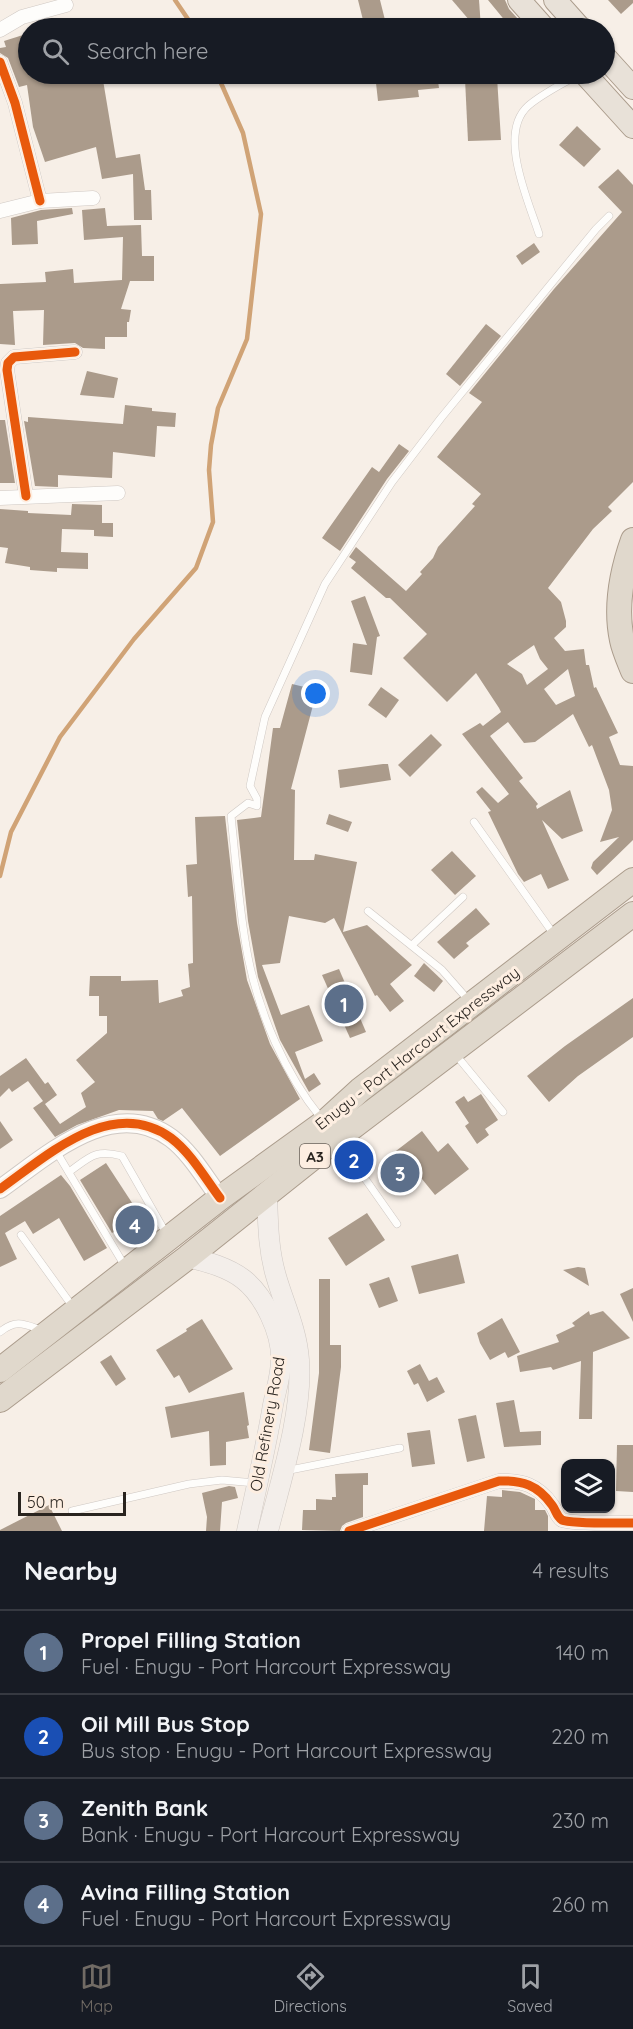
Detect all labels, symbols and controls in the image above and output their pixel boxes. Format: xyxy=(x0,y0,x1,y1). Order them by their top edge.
search box xyxy=(18,18,615,84)
icon: search xyxy=(39,35,72,68)
text: Search here xyxy=(87,37,208,65)
your location xyxy=(301,679,330,708)
street label: Enugu - Port Harcourt Expressway xyxy=(311,962,523,1134)
pin: 1 xyxy=(324,982,364,1026)
pin: 2 xyxy=(334,1138,374,1182)
road number: A3 xyxy=(300,1144,330,1168)
pin: 3 xyxy=(380,1150,420,1196)
pin: 4 xyxy=(116,1202,154,1248)
street label: Old Refinery Road xyxy=(245,1355,289,1493)
map controls xyxy=(561,1459,615,1513)
button: layers xyxy=(561,1459,615,1513)
scale bar xyxy=(18,1489,126,1516)
text: 50 m xyxy=(27,1492,64,1512)
text: Nearby xyxy=(24,1554,118,1587)
text: 4 results xyxy=(533,1558,609,1583)
text: Propel Filling Station xyxy=(81,1626,301,1654)
text: 1 xyxy=(40,1640,47,1665)
text: 140 m xyxy=(556,1640,609,1665)
text: Fuel · Enugu - Port Harcourt Expressway xyxy=(81,1654,451,1679)
text: Oil Mill Bus Stop xyxy=(81,1710,250,1738)
text: 2 xyxy=(38,1724,49,1749)
text: 220 m xyxy=(551,1724,609,1749)
text: Bus stop · Enugu - Port Harcourt Expressway xyxy=(81,1738,492,1763)
text: Zenith Bank xyxy=(81,1794,208,1822)
text: 3 xyxy=(38,1808,49,1833)
text: 230 m xyxy=(552,1808,609,1833)
text: Bank · Enugu - Port Harcourt Expressway xyxy=(81,1822,460,1847)
text: Avina Filling Station xyxy=(81,1878,290,1906)
text: 4 xyxy=(38,1892,49,1917)
text: 260 m xyxy=(552,1892,609,1917)
text: Fuel · Enugu - Port Harcourt Expressway xyxy=(81,1906,451,1931)
tab: Map xyxy=(80,1960,113,2016)
tab: Directions xyxy=(274,1960,347,2016)
tab: Saved xyxy=(507,1960,553,2016)

